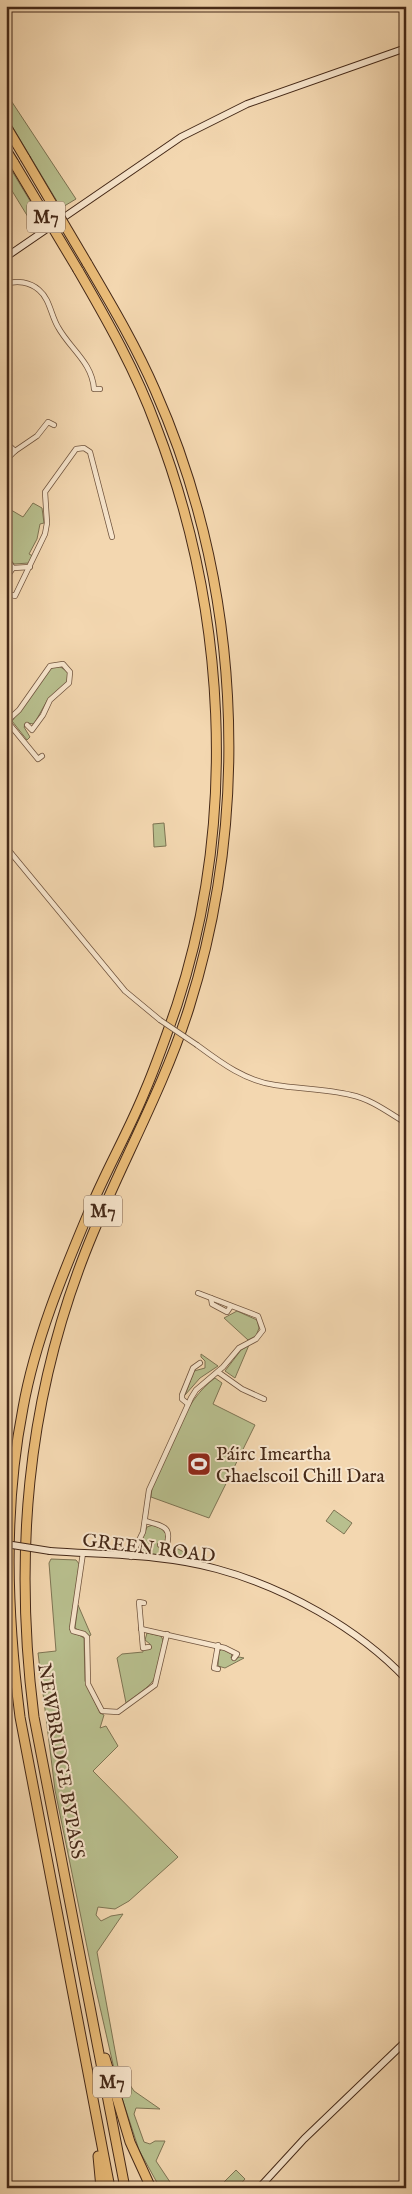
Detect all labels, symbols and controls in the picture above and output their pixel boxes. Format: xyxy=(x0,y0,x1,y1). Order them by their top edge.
road number: M7 xyxy=(27,202,65,232)
road number: M7 xyxy=(84,1196,122,1226)
place label: Páirc Imeartha Ghaelscoil Chill Dara xyxy=(216,1443,386,1489)
sports icon: Páirc Imeartha Ghaelscoil Chill Dara xyxy=(186,1451,212,1477)
street label: GREEN ROAD xyxy=(81,1529,217,1569)
street label: NEWBRIDGE BYPASS xyxy=(31,1662,89,1861)
road number: M7 xyxy=(93,2066,131,2098)

